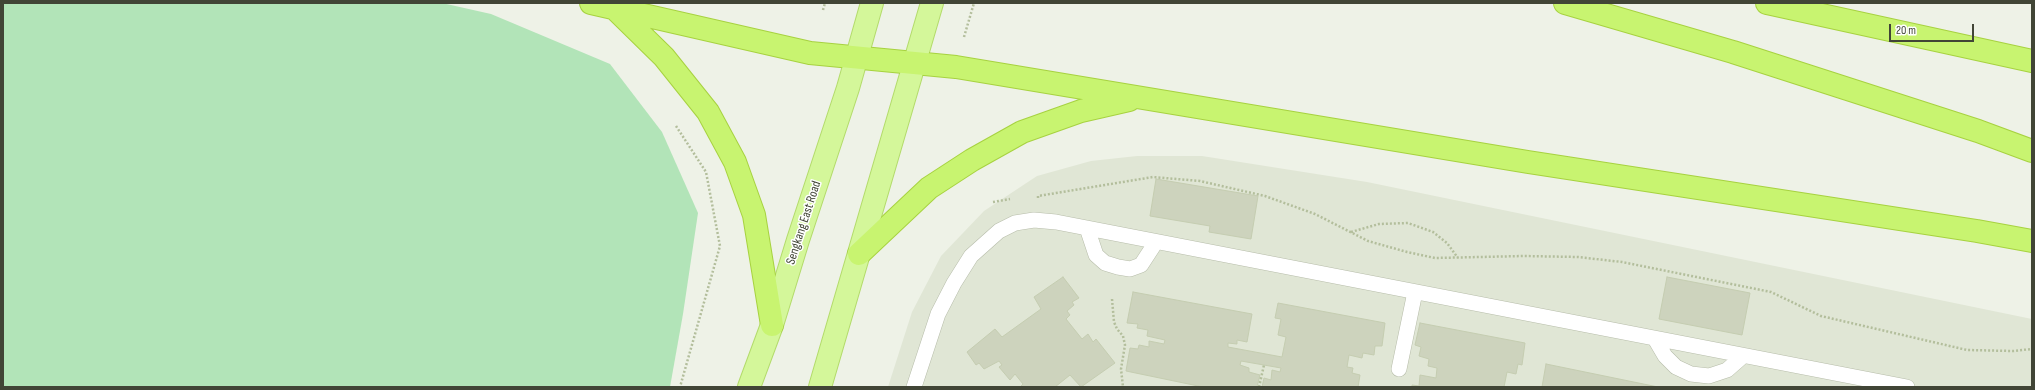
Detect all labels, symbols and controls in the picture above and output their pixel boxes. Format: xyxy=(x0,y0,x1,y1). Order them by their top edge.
scale bar xyxy=(1891,16,1976,42)
text: 20 m xyxy=(1896,23,1916,38)
street label: Sengkang East Road xyxy=(783,179,825,267)

